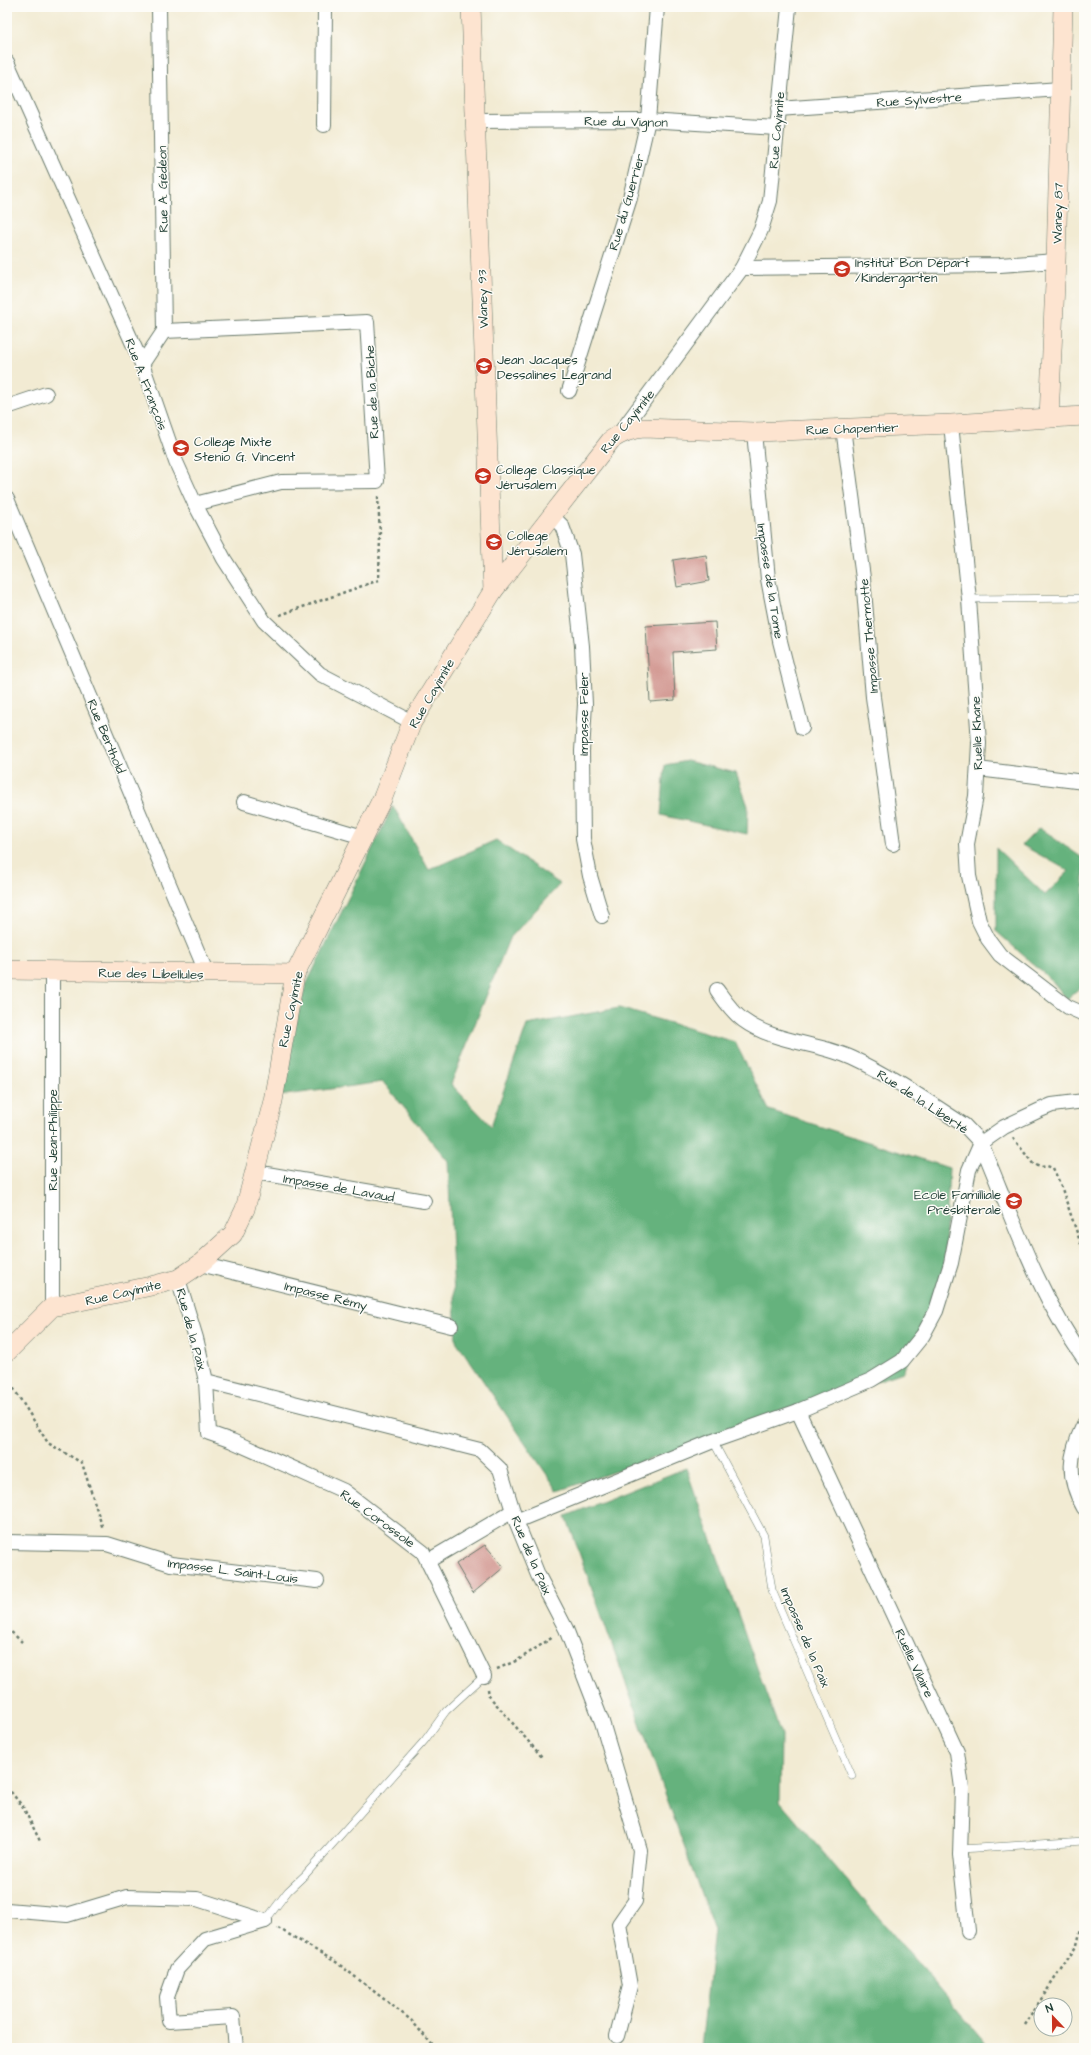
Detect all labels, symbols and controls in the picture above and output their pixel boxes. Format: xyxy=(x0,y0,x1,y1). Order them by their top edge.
street label: Rue Sylvestre xyxy=(876,88,962,113)
street label: Rue Cayimite xyxy=(765,91,790,170)
street label: Rue du Vignon xyxy=(584,112,668,133)
street label: Rue A. Gédéon xyxy=(153,145,173,233)
street label: Rue du Guerrier xyxy=(605,152,649,253)
street label: Waney 87 xyxy=(1048,182,1069,244)
place label: Institut Bon Départ /Kindergarten xyxy=(855,254,970,288)
school or university icon: Institut Bon Départ /Kindergarten xyxy=(832,259,852,279)
street label: Waney 93 xyxy=(473,269,494,329)
street label: Rue A. François xyxy=(120,336,172,433)
street label: Rue de la Biche xyxy=(361,345,383,439)
place label: Jean Jacques Dessalines Legrand xyxy=(497,351,611,385)
school or university icon: Jean Jacques Dessalines Legrand xyxy=(474,356,494,376)
street label: Rue Cayimite xyxy=(596,386,660,458)
street label: Rue Chapentier xyxy=(805,418,899,440)
place label: College Mixte Stenio G. Vincent xyxy=(194,433,296,466)
school or university icon: College Mixte Stenio G. Vincent xyxy=(171,438,191,458)
place label: College Classique Jérusalem xyxy=(496,461,596,494)
school or university icon: College Classique Jérusalem xyxy=(473,466,493,486)
street label: Impasse de la Tome xyxy=(752,522,788,640)
place label: College Jérusalem xyxy=(507,527,568,560)
school or university icon: College Jérusalem xyxy=(484,532,504,552)
street label: Impasse Thermotte xyxy=(855,578,883,694)
street label: Rue Cayimite xyxy=(405,655,460,732)
street label: Impasse Feler xyxy=(575,672,593,756)
street label: Rue Berthold xyxy=(82,696,130,777)
street label: Ruelle Khane xyxy=(967,696,987,770)
street label: Rue des Libellules xyxy=(98,964,204,984)
street label: Rue Cayimite xyxy=(274,969,309,1049)
street label: Rue de la Liberté xyxy=(873,1066,972,1138)
street label: Rue Jean-Philippe xyxy=(44,1089,62,1191)
street label: Impasse de Lavaud xyxy=(282,1169,396,1207)
place label: Ecole Familliale Présbiterale xyxy=(914,1186,1001,1219)
school or university icon: Ecole Familliale Présbiterale xyxy=(1004,1191,1024,1211)
street label: Rue Cayimite xyxy=(83,1275,163,1311)
street label: Impasse Rémy xyxy=(282,1277,369,1316)
street label: Rue de la Paix xyxy=(171,1286,211,1373)
street label: Rue Corossole xyxy=(336,1485,419,1552)
street label: Rue de la Paix xyxy=(506,1513,556,1598)
street label: Impasse L. Saint-Louis xyxy=(167,1554,300,1588)
street label: Impasse de la Paix xyxy=(776,1585,835,1691)
street label: Ruelle Vilaire xyxy=(890,1626,938,1701)
north arrow xyxy=(1033,1997,1073,2037)
text: N xyxy=(1043,2000,1056,2016)

